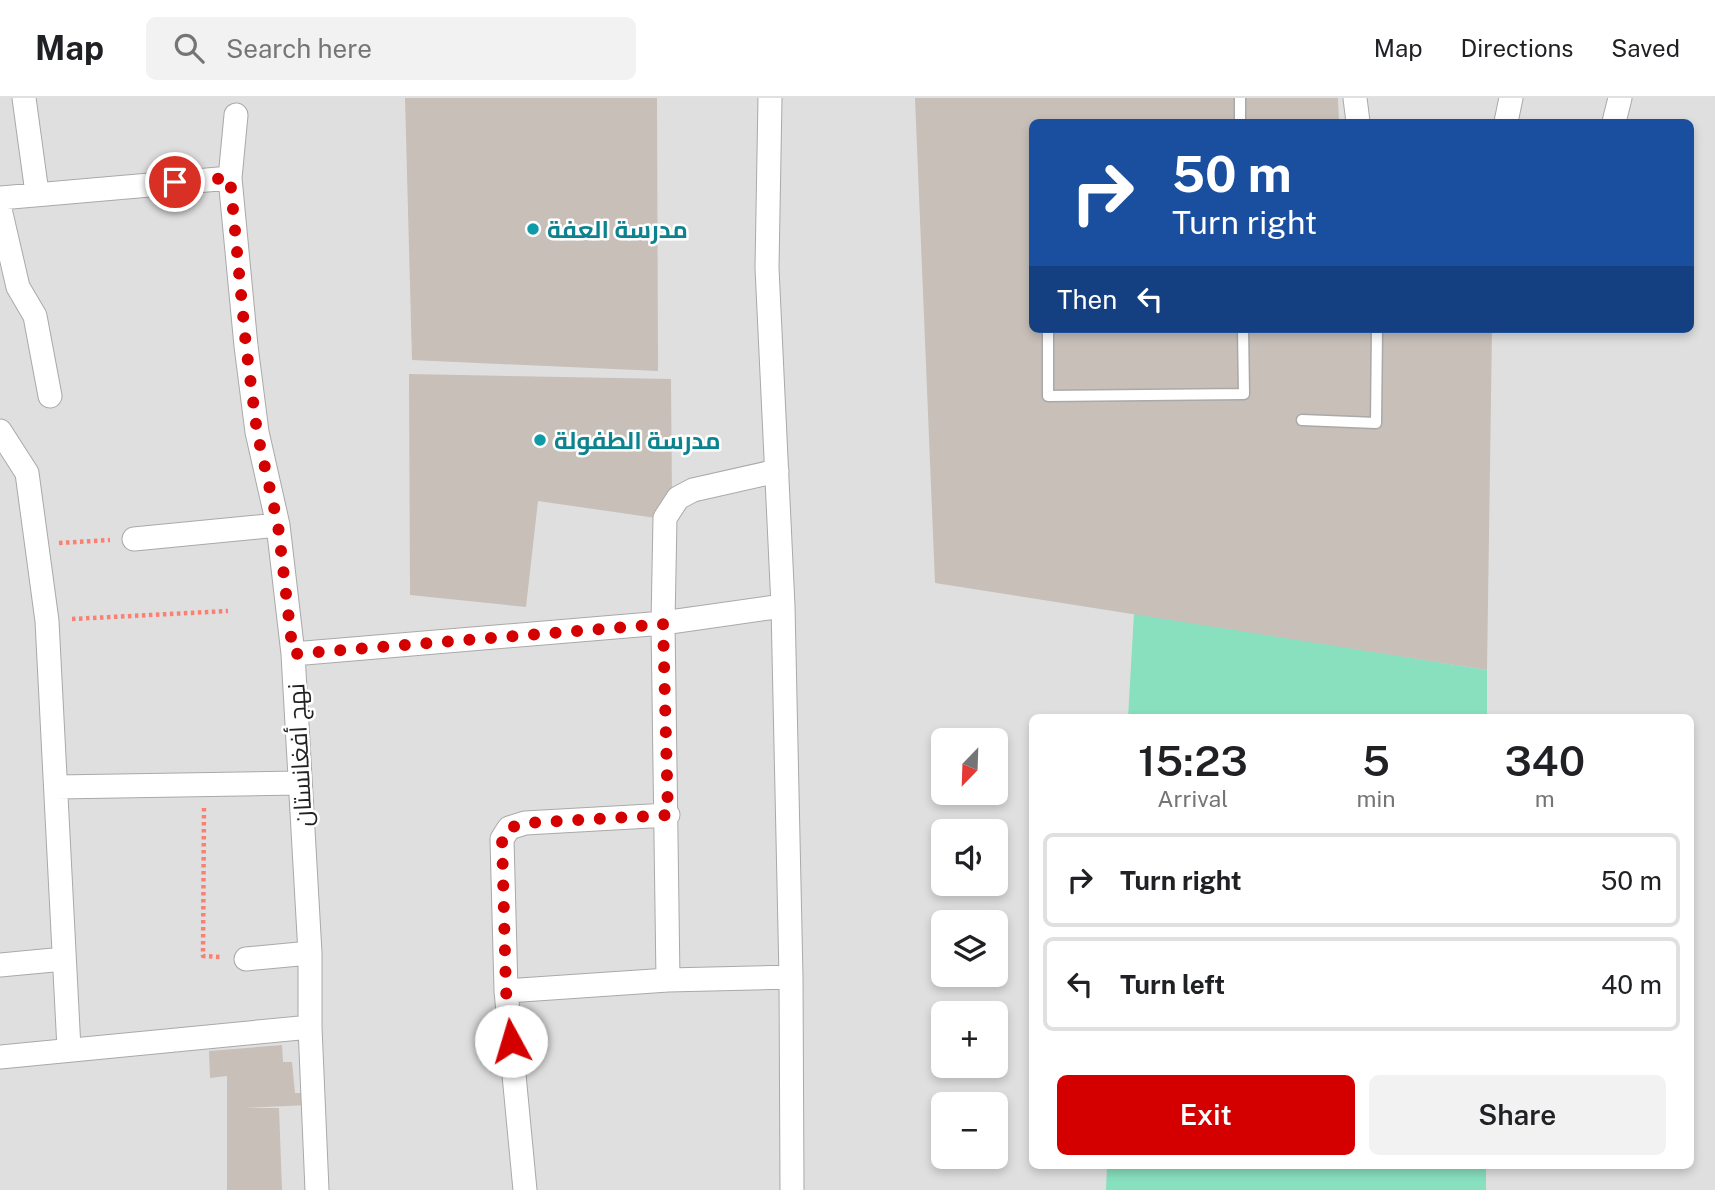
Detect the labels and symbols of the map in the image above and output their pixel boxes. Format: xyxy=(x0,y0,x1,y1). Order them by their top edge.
pin xyxy=(145,152,205,212)
place label: مدرسة العفة xyxy=(547,215,688,244)
marker: مدرسة العفة xyxy=(525,221,541,237)
place label: مدرسة الطفولة xyxy=(554,426,721,455)
marker: مدرسة الطفولة xyxy=(532,432,548,448)
street label: نهج أفغانستان xyxy=(280,682,320,828)
north arrow xyxy=(931,728,1008,805)
position arrow xyxy=(474,1004,548,1078)

